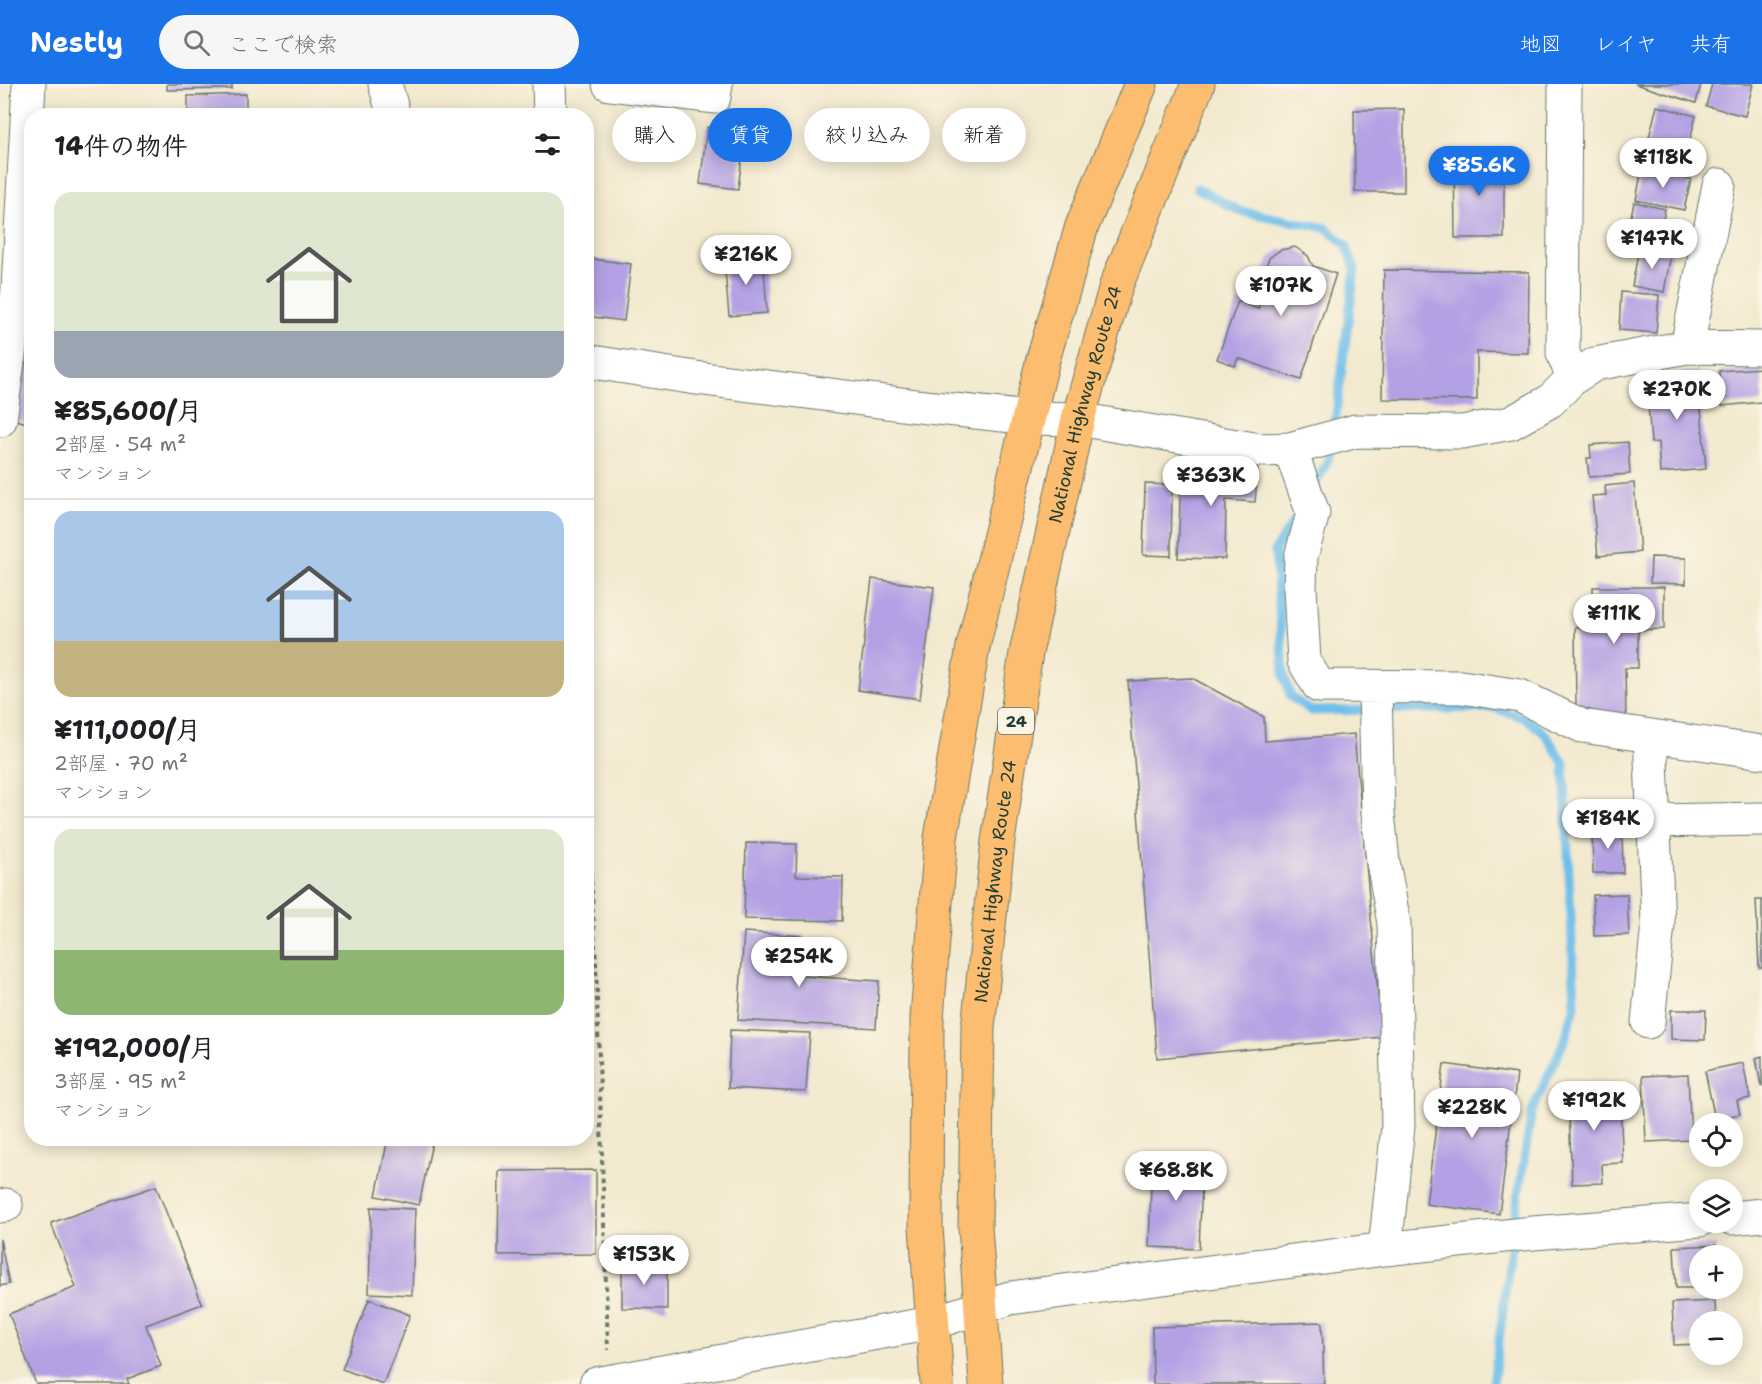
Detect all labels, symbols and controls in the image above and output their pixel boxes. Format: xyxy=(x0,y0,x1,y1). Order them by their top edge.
search box xyxy=(159,15,579,69)
text: Nestly xyxy=(30,23,123,61)
icon: search xyxy=(180,26,213,59)
text: ここで検索 xyxy=(228,30,338,59)
text: 地図 xyxy=(1520,30,1562,58)
text: レイヤ xyxy=(1595,30,1657,58)
text: 共有 xyxy=(1690,30,1732,58)
chip: 購入 xyxy=(612,108,696,162)
chip: 賃貸 xyxy=(708,108,792,162)
chip: 絞り込み xyxy=(804,108,930,162)
chip: 新着 xyxy=(942,108,1026,162)
text: 14件の物件 xyxy=(54,128,188,163)
icon: filters xyxy=(531,128,564,161)
pin: ¥118K xyxy=(1621,138,1705,189)
text: ¥118K xyxy=(1634,144,1692,170)
pin: ¥85.6K xyxy=(1430,146,1528,197)
text: ¥85.6K xyxy=(1443,152,1515,178)
pin: ¥147K xyxy=(1610,219,1694,270)
text: ¥147K xyxy=(1620,225,1684,251)
icon: home xyxy=(255,231,363,339)
pin: ¥216K xyxy=(704,235,788,286)
text: ¥216K xyxy=(714,241,778,267)
pin: ¥107K xyxy=(1239,266,1323,317)
text: ¥107K xyxy=(1249,272,1313,298)
street label: National Highway Route 24 xyxy=(1043,283,1127,526)
pin: ¥270K xyxy=(1635,370,1719,421)
text: ¥270K xyxy=(1643,376,1711,402)
text: ¥85,600/月 xyxy=(54,393,202,428)
text: 2部屋 · 54 m² xyxy=(54,431,186,457)
pin: ¥363K xyxy=(1169,456,1253,507)
text: マンション xyxy=(54,460,153,486)
text: ¥363K xyxy=(1177,462,1245,488)
icon: home xyxy=(255,550,363,658)
pin: ¥111K xyxy=(1572,594,1656,645)
text: ¥111K xyxy=(1587,600,1641,626)
road number: 24 xyxy=(998,708,1034,734)
text: ¥111,000/月 xyxy=(54,712,201,747)
text: 2部屋 · 70 m² xyxy=(54,750,188,776)
street label: National Highway Route 24 xyxy=(969,758,1022,1004)
text: マンション xyxy=(54,779,153,805)
pin: ¥184K xyxy=(1566,799,1650,850)
text: ¥184K xyxy=(1576,805,1640,831)
icon: home xyxy=(255,868,363,976)
pin: ¥254K xyxy=(757,937,841,988)
text: ¥254K xyxy=(765,943,833,969)
text: ¥192,000/月 xyxy=(54,1030,216,1065)
text: 3部屋 · 95 m² xyxy=(54,1068,186,1094)
pin: ¥192K xyxy=(1552,1081,1636,1132)
text: ¥192K xyxy=(1562,1087,1626,1113)
pin: ¥228K xyxy=(1430,1088,1514,1139)
text: ¥228K xyxy=(1437,1094,1507,1120)
text: マンション xyxy=(54,1097,153,1123)
map controls xyxy=(1689,1113,1743,1365)
button: locate xyxy=(1689,1113,1743,1167)
pin: ¥68.8K xyxy=(1127,1151,1225,1202)
text: ¥68.8K xyxy=(1139,1157,1213,1183)
button: layers xyxy=(1689,1179,1743,1233)
pin: ¥153K xyxy=(602,1235,686,1286)
text: ¥153K xyxy=(613,1241,675,1267)
button: + xyxy=(1689,1245,1743,1299)
button: − xyxy=(1689,1311,1743,1365)

